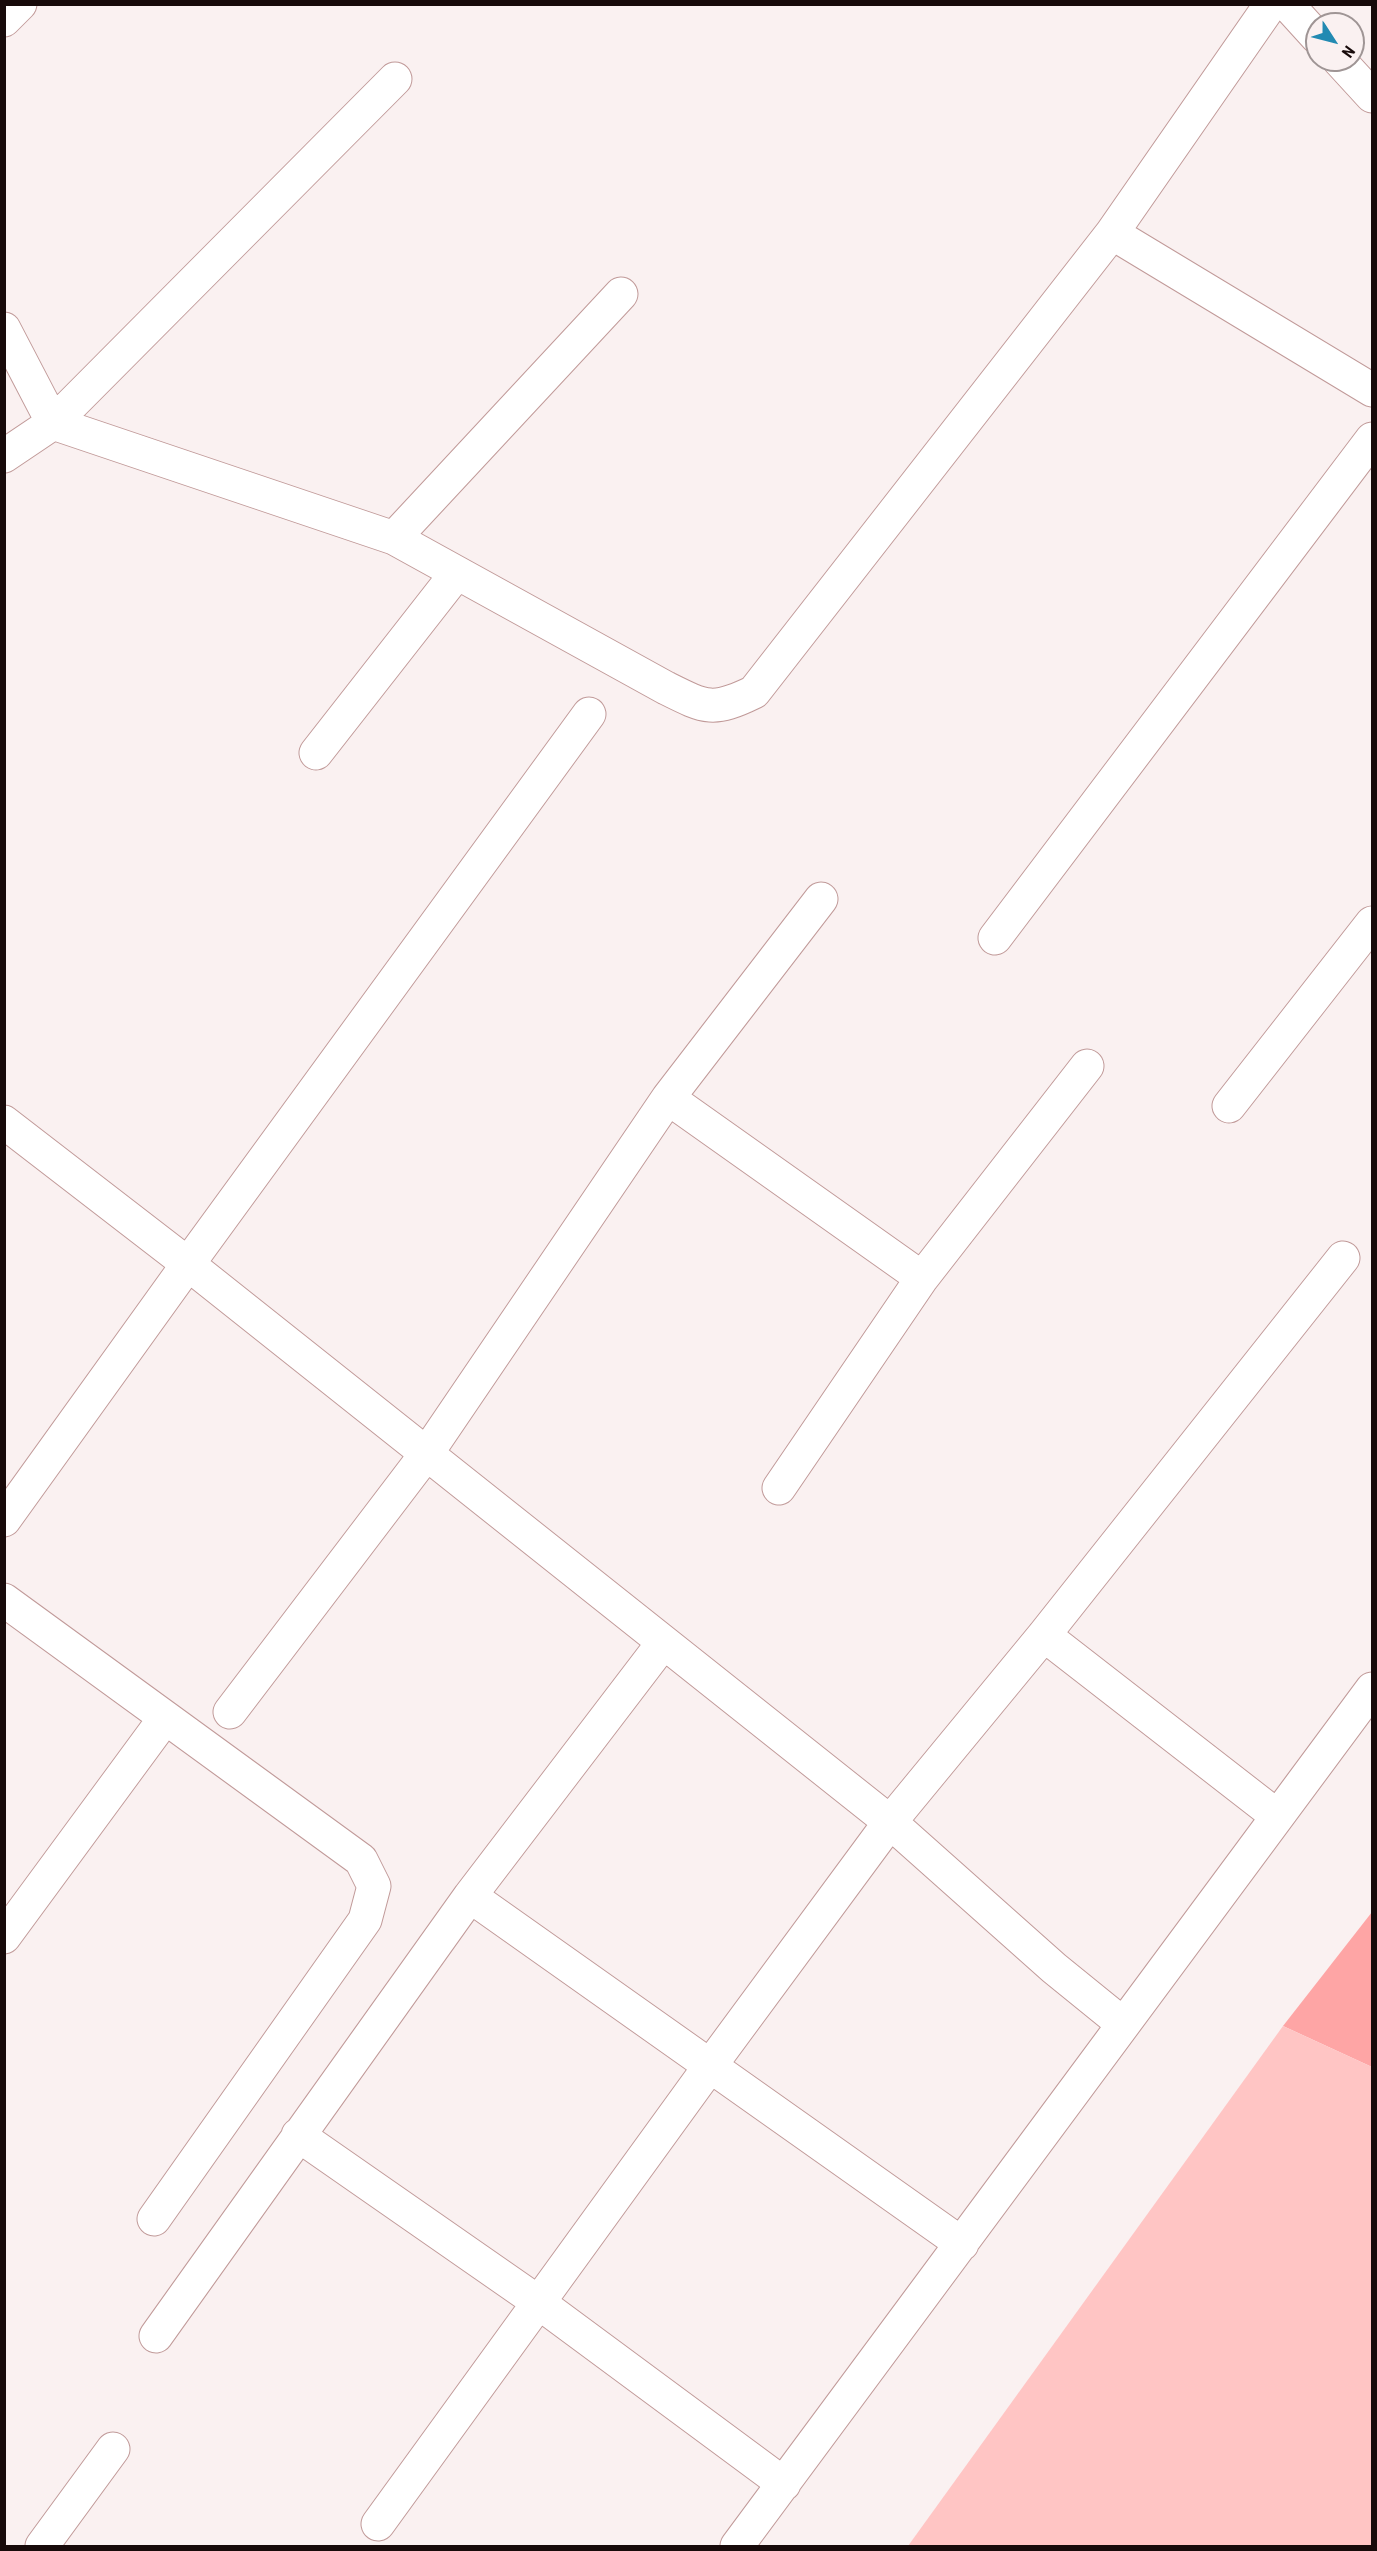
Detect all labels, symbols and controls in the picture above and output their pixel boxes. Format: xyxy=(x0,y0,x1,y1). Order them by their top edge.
north arrow xyxy=(1305,12,1365,72)
text: N xyxy=(1338,42,1359,61)

